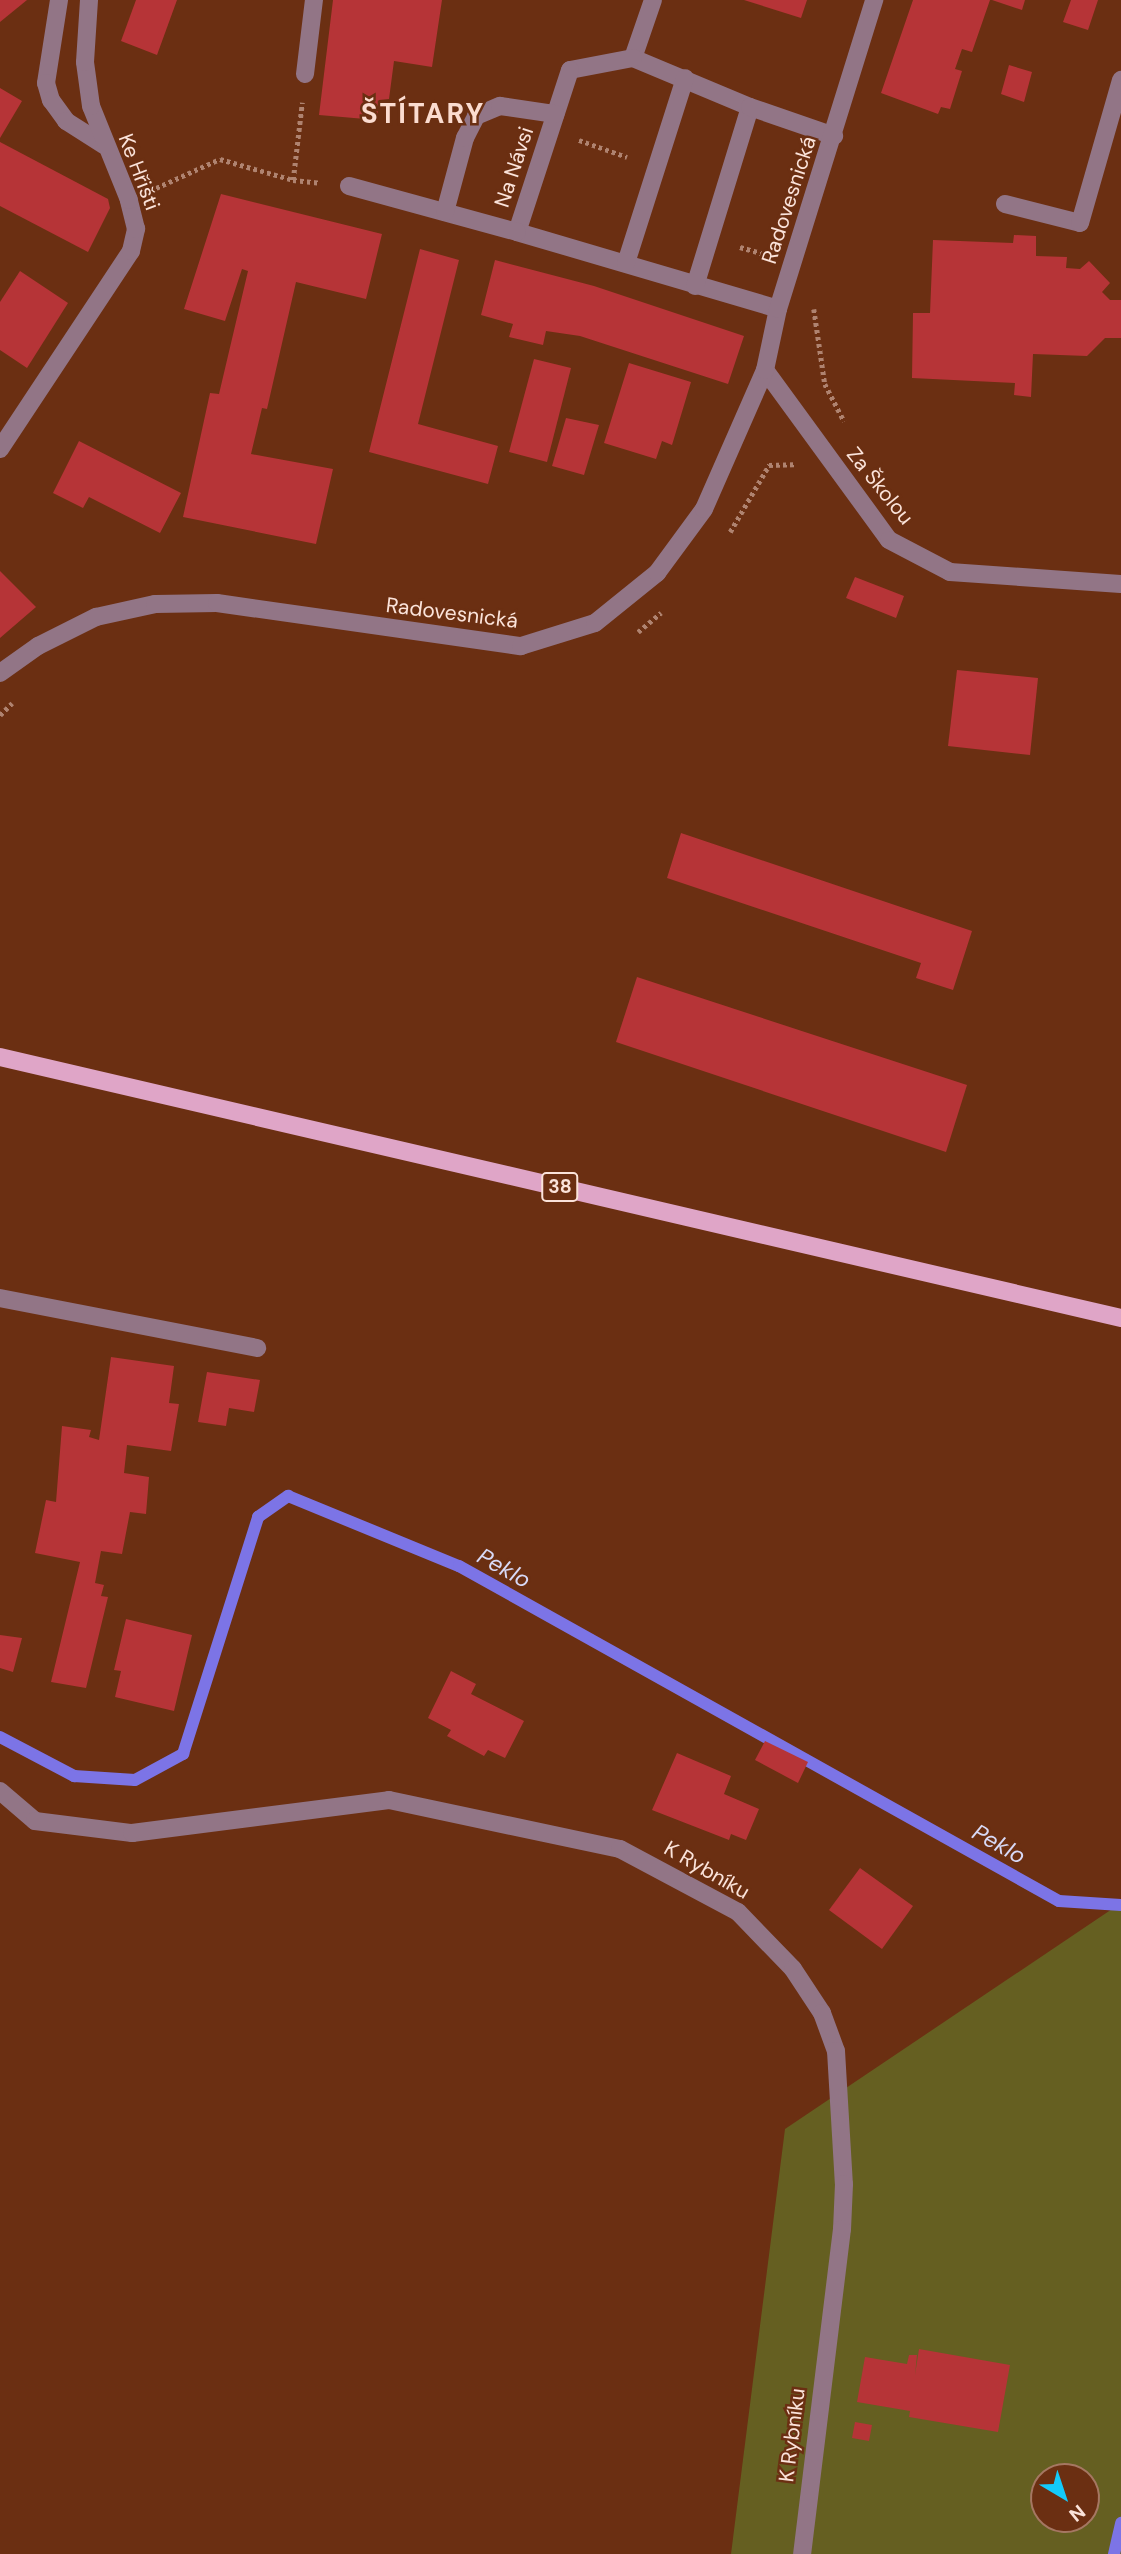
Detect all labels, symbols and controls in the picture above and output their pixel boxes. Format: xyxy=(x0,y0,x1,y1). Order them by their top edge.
district label: ŠTÍTARY xyxy=(362,97,484,131)
street label: Na Návsi xyxy=(489,124,539,210)
street label: Ke Hřišti xyxy=(113,130,165,214)
street label: Radovesnická xyxy=(757,133,821,267)
street label: Za Školou xyxy=(841,442,919,530)
street label: Radovesnická xyxy=(385,592,519,634)
road number: 38 xyxy=(541,1172,579,1203)
water label: Peklo xyxy=(473,1542,535,1594)
water label: Peklo xyxy=(968,1818,1030,1870)
street label: K Rybníku xyxy=(660,1835,754,1905)
street label: K Rybníku xyxy=(774,2387,810,2483)
north arrow xyxy=(1030,2463,1100,2533)
text: N xyxy=(1064,2499,1091,2527)

